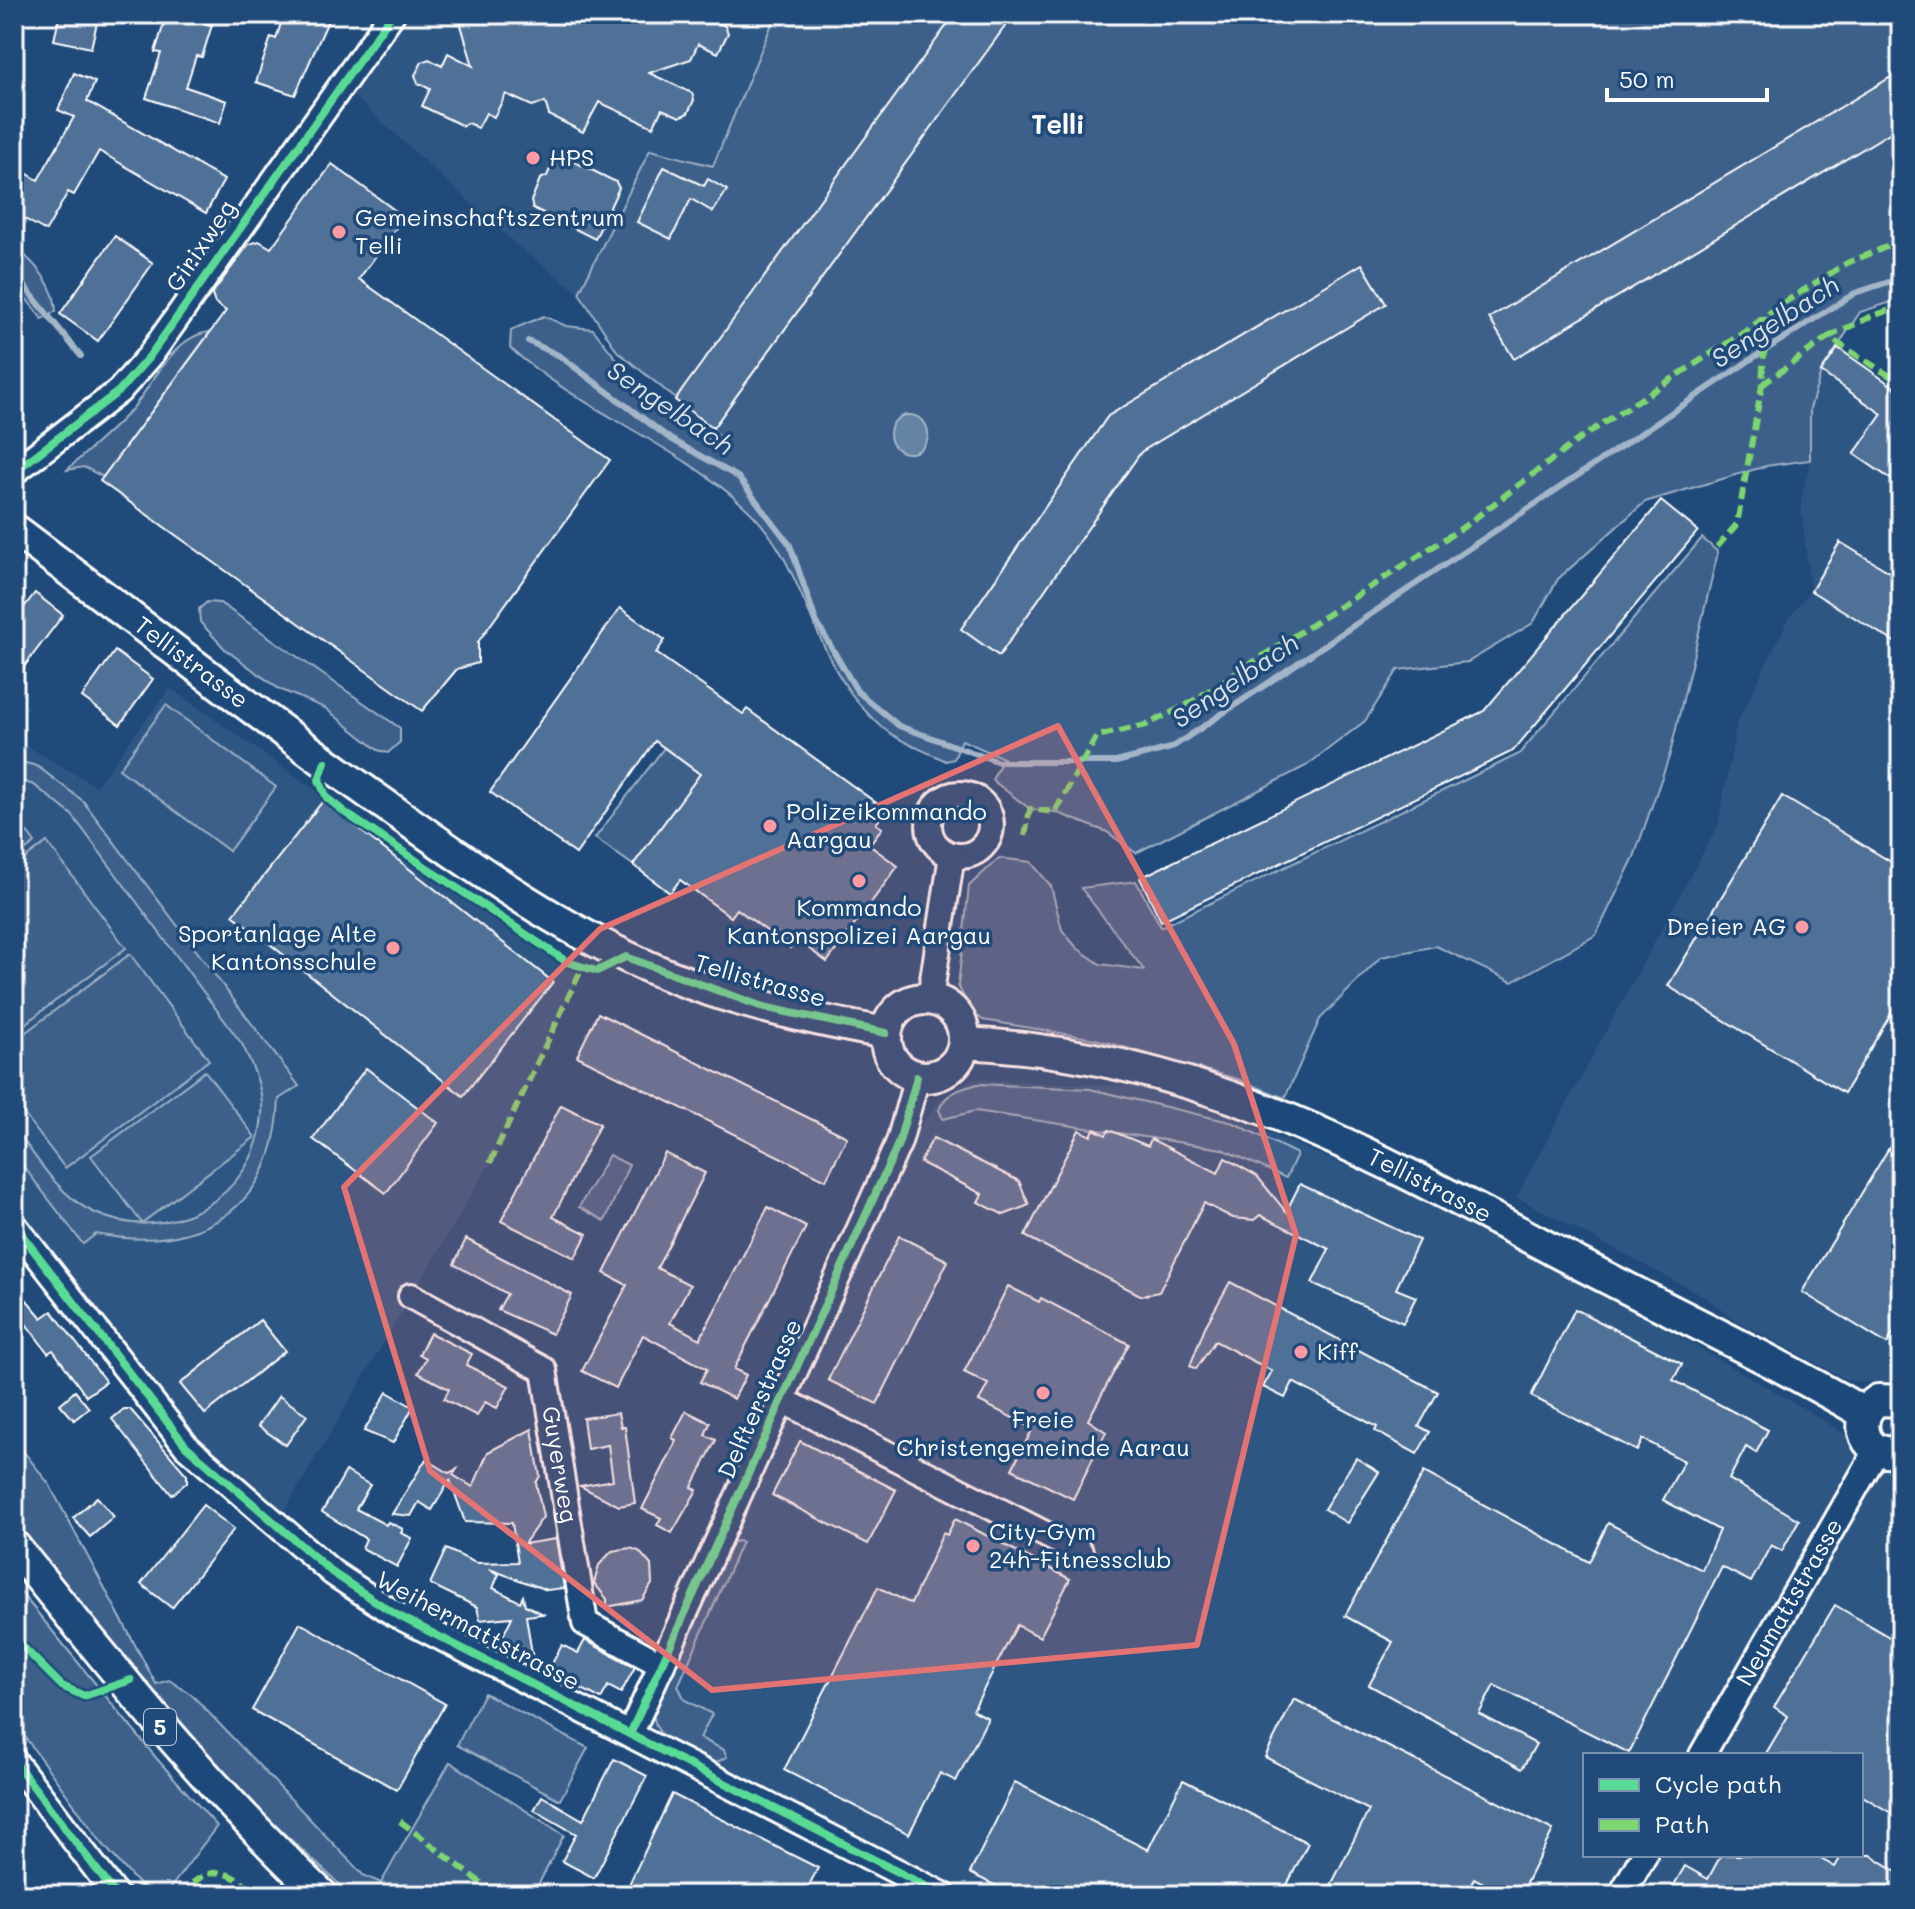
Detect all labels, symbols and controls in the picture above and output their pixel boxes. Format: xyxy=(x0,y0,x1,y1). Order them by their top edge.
scale bar xyxy=(1607,52,1767,102)
text: 50 m xyxy=(1619,63,1675,94)
district label: Telli xyxy=(1031,107,1085,141)
place label: HPS xyxy=(549,141,594,172)
marker: HPS xyxy=(524,149,542,167)
street label: Girixweg xyxy=(158,193,242,297)
place label: Gemeinschaftszentrum Telli xyxy=(355,201,624,260)
marker: Gemeinschaftszentrum Telli xyxy=(330,223,348,241)
water label: Sengelbach xyxy=(1704,267,1845,375)
water label: Sengelbach xyxy=(601,352,740,462)
street label: Tellistrasse xyxy=(129,609,255,715)
water label: Sengelbach xyxy=(1165,625,1304,735)
place label: Polizeikommando Aargau xyxy=(786,795,987,854)
marker: Polizeikommando Aargau xyxy=(761,817,779,835)
marker: Kommando Kantonspolizei Aargau xyxy=(850,872,868,890)
place label: Kommando Kantonspolizei Aargau xyxy=(727,891,991,950)
place label: Dreier AG xyxy=(1666,910,1786,941)
place label: Sportanlage Alte Kantonsschule xyxy=(178,917,377,976)
marker: Dreier AG xyxy=(1793,918,1811,936)
marker: Sportanlage Alte Kantonsschule xyxy=(384,939,402,957)
street label: Tellistrasse xyxy=(691,946,830,1013)
street label: Tellistrasse xyxy=(1363,1140,1498,1229)
street label: Delfterstrasse xyxy=(710,1314,808,1483)
place label: Kiff xyxy=(1317,1335,1358,1366)
marker: Kiff xyxy=(1292,1343,1310,1361)
marker: Freie Christengemeinde Aarau xyxy=(1034,1384,1052,1402)
place label: Freie Christengemeinde Aarau xyxy=(896,1403,1190,1462)
street label: Guyerweg xyxy=(536,1404,586,1525)
street label: Neumattstrasse xyxy=(1728,1512,1849,1691)
place label: City-Gym 24h-Fitnessclub xyxy=(989,1515,1171,1574)
marker: City-Gym 24h-Fitnessclub xyxy=(964,1537,982,1555)
street label: Weihermattstrasse xyxy=(372,1563,586,1696)
road number: 5 xyxy=(144,1709,176,1745)
legend xyxy=(1583,1753,1863,1857)
text: Cycle path xyxy=(1655,1768,1781,1799)
text: Path xyxy=(1655,1808,1709,1839)

